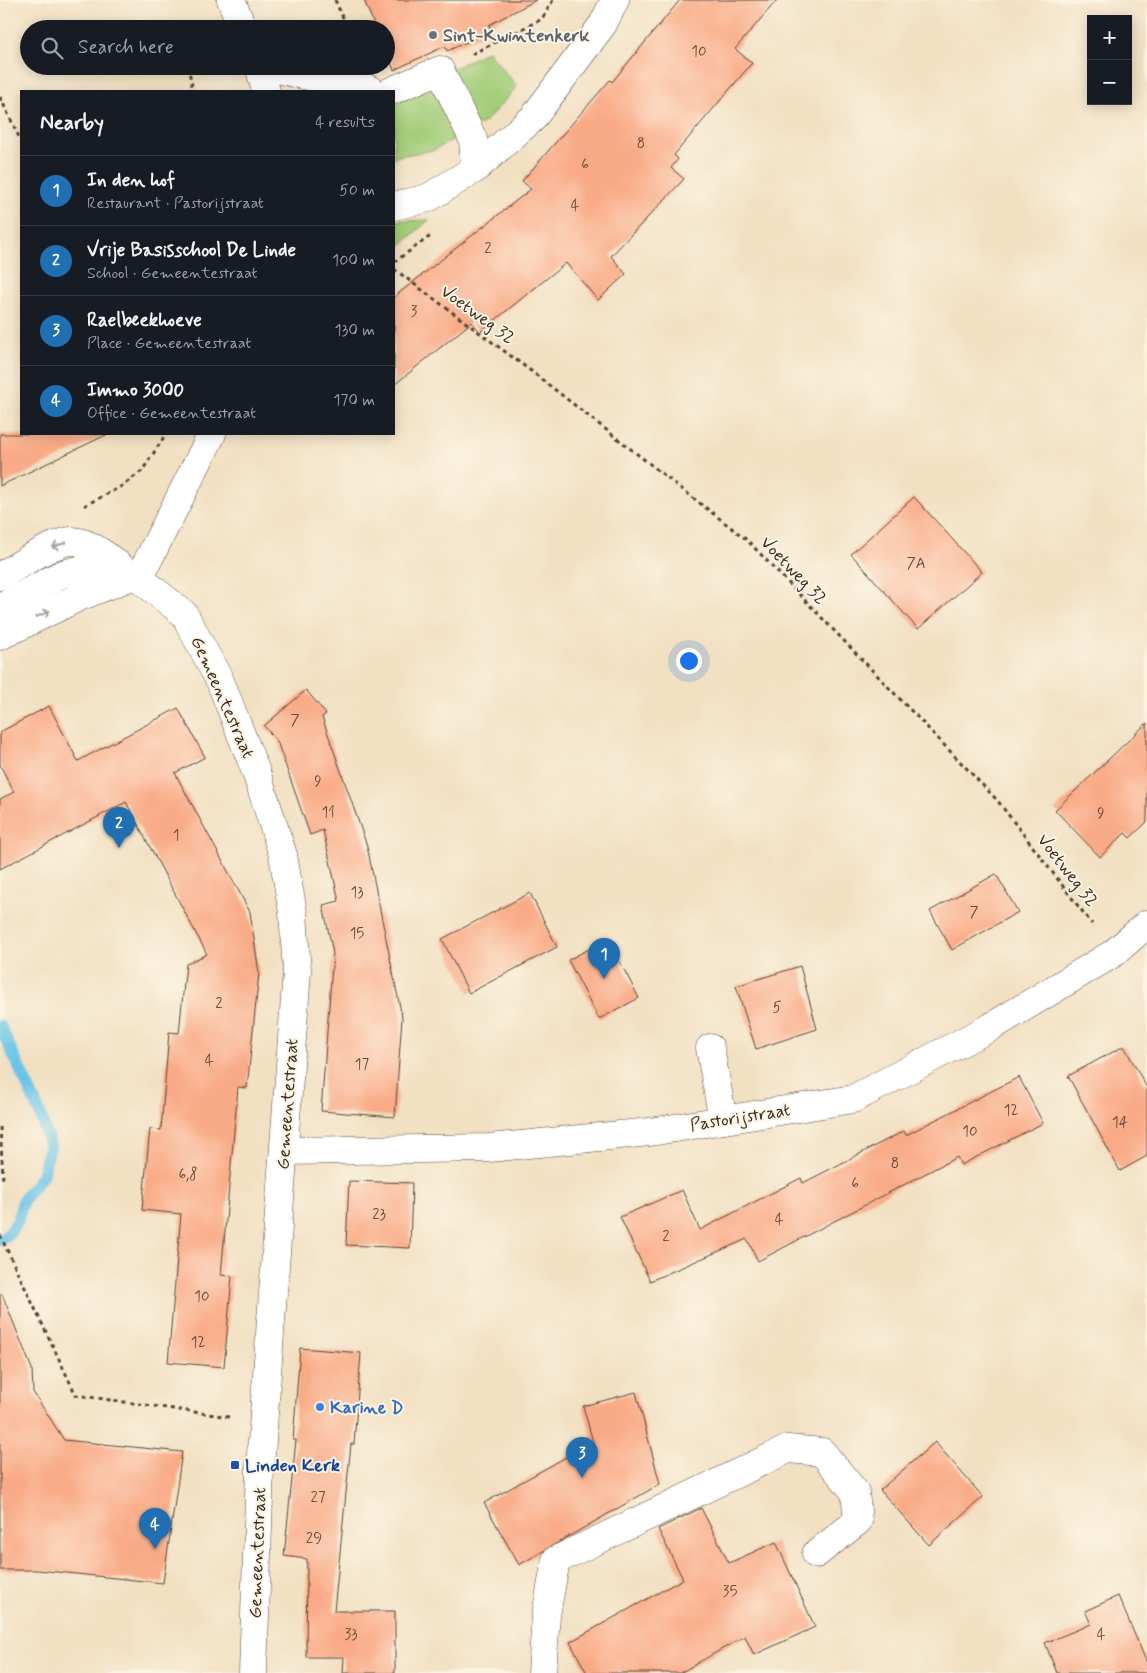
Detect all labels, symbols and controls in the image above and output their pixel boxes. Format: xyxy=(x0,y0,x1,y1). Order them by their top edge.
map controls xyxy=(1087,15,1132,105)
button: + xyxy=(1087,15,1132,60)
search box xyxy=(20,20,395,75)
place label: Sint-Kwintenkerk xyxy=(443,24,590,48)
marker: Sint-Kwintenkerk xyxy=(427,29,439,41)
icon: search xyxy=(38,34,66,62)
text: Search here xyxy=(78,35,174,60)
house number: 10 xyxy=(691,42,707,62)
button: − xyxy=(1087,60,1132,105)
text: Nearby xyxy=(40,109,104,137)
text: 4 results xyxy=(315,112,375,133)
house number: 8 xyxy=(637,134,645,154)
house number: 6 xyxy=(581,155,589,175)
text: In den hof xyxy=(87,168,175,193)
text: 1 xyxy=(52,180,60,201)
text: 50 m xyxy=(339,180,375,201)
text: Restaurant · Pastorijstraat xyxy=(87,193,264,214)
house number: 4 xyxy=(571,196,580,216)
text: Vrije Basisschool De Linde xyxy=(87,238,296,263)
house number: 2 xyxy=(484,239,492,259)
text: 2 xyxy=(52,250,60,271)
text: 100 m xyxy=(332,250,375,271)
text: School · Gemeentestraat xyxy=(87,263,257,284)
street label: Voetweg 32 xyxy=(435,280,519,350)
house number: 3 xyxy=(411,302,418,322)
text: Raelbeekhoeve xyxy=(87,308,202,333)
text: 3 xyxy=(52,320,60,341)
text: 130 m xyxy=(334,320,375,341)
text: Place · Gemeentestraat xyxy=(87,333,251,354)
text: Immo 3000 xyxy=(87,378,184,403)
text: 4 xyxy=(51,390,61,411)
text: 170 m xyxy=(333,390,375,411)
text: Office · Gemeentestraat xyxy=(87,403,256,424)
street label: Voetweg 32 xyxy=(755,531,832,610)
one-way arrow xyxy=(52,541,67,550)
house number: 7A xyxy=(907,554,925,574)
one-way arrow xyxy=(36,608,51,618)
street label: Gemeentestraat xyxy=(184,633,260,762)
your location xyxy=(676,648,702,674)
house number: 7 xyxy=(290,711,300,731)
house number: 9 xyxy=(314,772,322,792)
house number: 11 xyxy=(321,803,335,823)
house number: 9 xyxy=(1097,804,1105,824)
pin: 2 xyxy=(103,807,135,848)
house number: 1 xyxy=(173,826,179,846)
street label: Voetweg 32 xyxy=(1031,829,1103,912)
house number: 13 xyxy=(350,883,364,903)
house number: 7 xyxy=(969,903,979,923)
house number: 15 xyxy=(350,924,364,944)
pin: 1 xyxy=(588,938,620,979)
house number: 2 xyxy=(215,994,223,1014)
house number: 5 xyxy=(772,998,782,1018)
street label: Gemeentestraat xyxy=(271,1038,305,1170)
house number: 4 xyxy=(205,1051,214,1071)
house number: 17 xyxy=(355,1055,370,1075)
street label: Pastorijstraat xyxy=(688,1098,792,1138)
house number: 12 xyxy=(1004,1101,1018,1121)
house number: 14 xyxy=(1112,1113,1128,1133)
house number: 10 xyxy=(962,1122,978,1142)
house number: 8 xyxy=(891,1154,899,1174)
house number: 6,8 xyxy=(178,1165,198,1185)
house number: 6 xyxy=(851,1174,859,1194)
house number: 23 xyxy=(372,1205,386,1225)
house number: 4 xyxy=(775,1210,784,1230)
house number: 2 xyxy=(662,1227,670,1247)
house number: 10 xyxy=(194,1287,210,1307)
house number: 12 xyxy=(191,1333,205,1353)
place label: Karine D xyxy=(330,1396,403,1420)
marker: Karine D xyxy=(314,1401,326,1413)
pin: 3 xyxy=(566,1437,598,1478)
place label: Linden Kerk xyxy=(245,1454,340,1478)
marker: Linden Kerk xyxy=(229,1459,241,1471)
street label: Gemeentestraat xyxy=(244,1487,272,1619)
house number: 27 xyxy=(311,1488,326,1508)
pin: 4 xyxy=(139,1508,171,1549)
house number: 29 xyxy=(306,1529,322,1549)
house number: 35 xyxy=(723,1582,737,1602)
house number: 33 xyxy=(344,1625,358,1645)
house number: 4 xyxy=(1097,1625,1106,1645)

